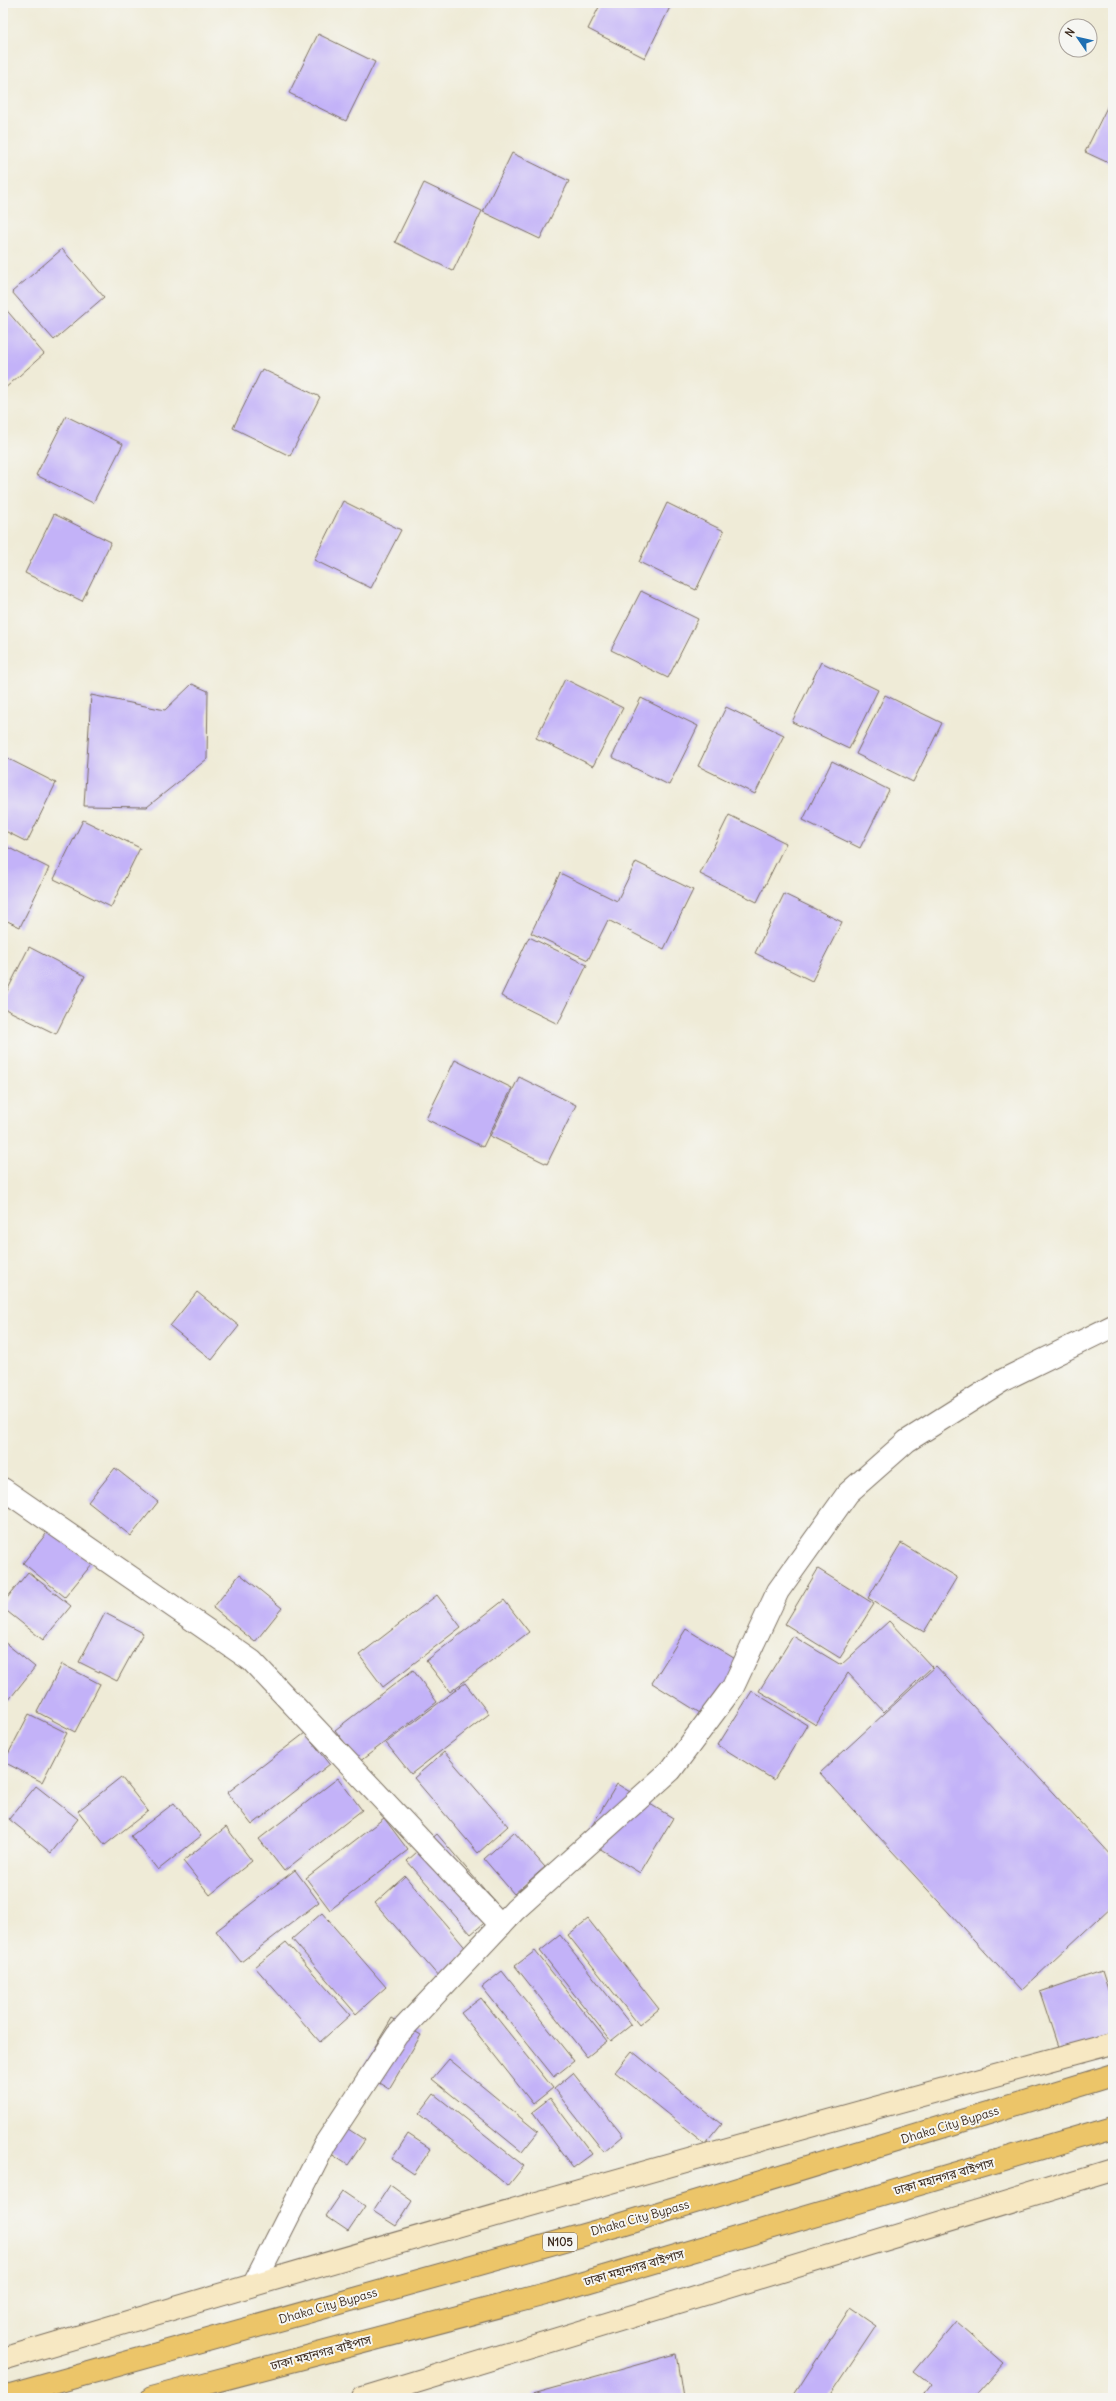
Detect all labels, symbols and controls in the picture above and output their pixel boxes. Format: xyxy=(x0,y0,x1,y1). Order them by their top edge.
north arrow xyxy=(1058,18,1098,58)
text: N xyxy=(1062,25,1078,39)
street label: Dhaka City Bypass xyxy=(899,2102,1001,2147)
street label: ঢাকা মহানগর বাইপাস xyxy=(891,2155,996,2198)
street label: Dhaka City Bypass xyxy=(589,2196,691,2239)
road number: N105 xyxy=(543,2233,577,2251)
street label: ঢাকা মহানগর বাইপাস xyxy=(581,2246,686,2289)
street label: Dhaka City Bypass xyxy=(277,2284,379,2327)
street label: ঢাকা মহানগর বাইপাস xyxy=(268,2332,373,2373)

